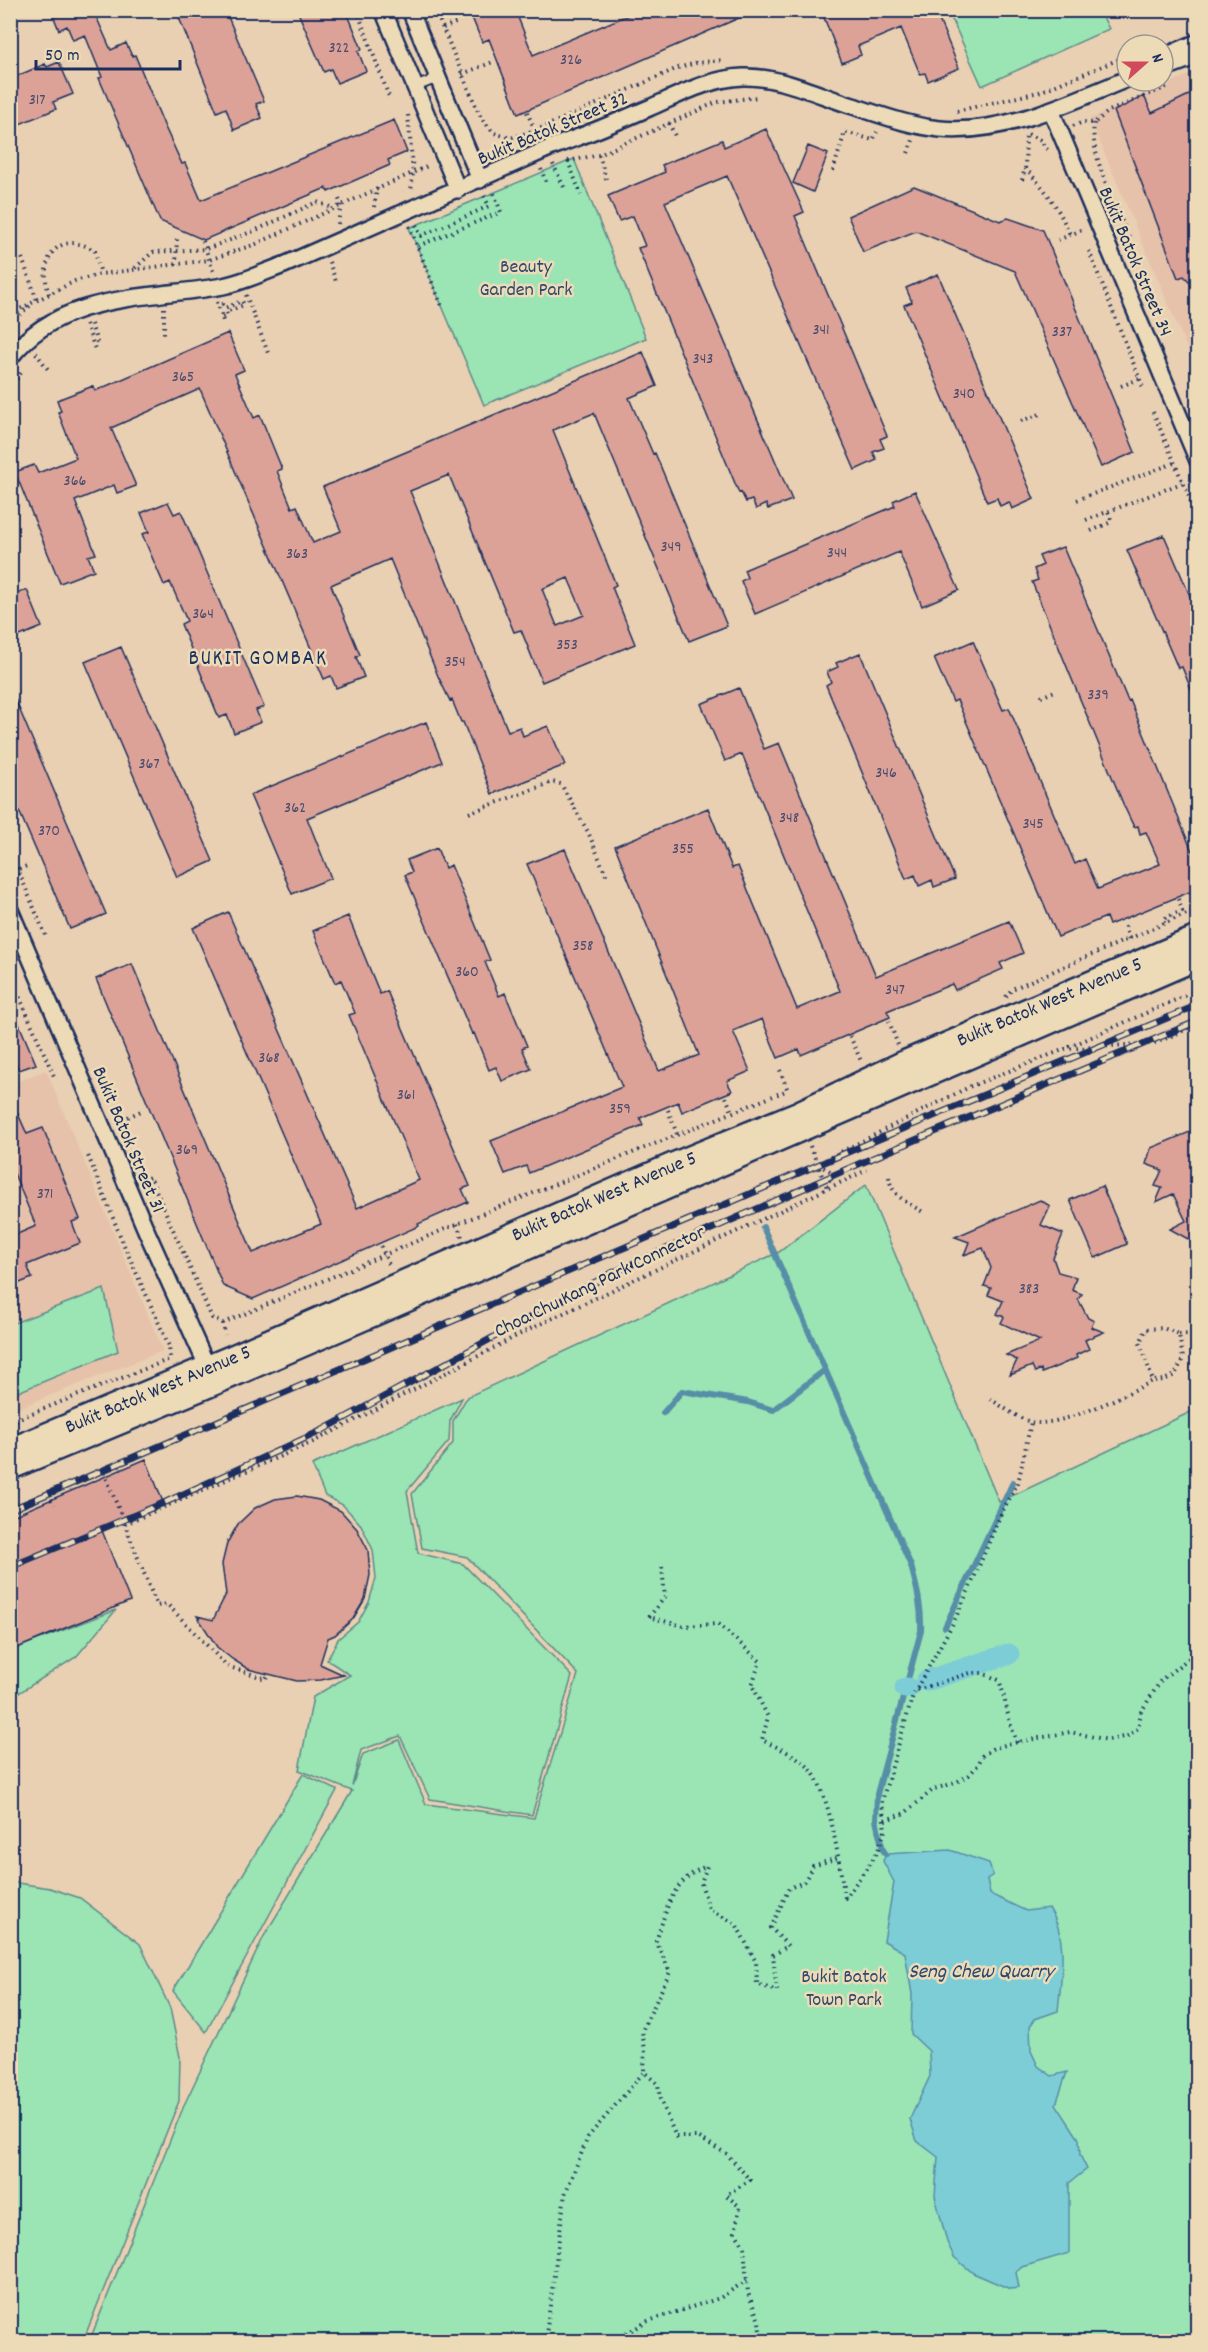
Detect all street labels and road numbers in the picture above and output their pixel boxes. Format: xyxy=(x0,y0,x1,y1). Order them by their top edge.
street label: Bukit Batok Street 32 xyxy=(474,85,633,174)
street label: Bukit Batok Street 34 xyxy=(1090,183,1178,341)
street label: Bukit Batok West Avenue 5 xyxy=(953,951,1147,1055)
street label: Bukit Batok Street 31 xyxy=(84,1063,171,1218)
street label: Bukit Batok West Avenue 5 xyxy=(508,1145,701,1250)
street label: Choa Chu Kang Park Connector xyxy=(490,1219,711,1346)
street label: Bukit Batok West Avenue 5 xyxy=(61,1339,256,1442)

